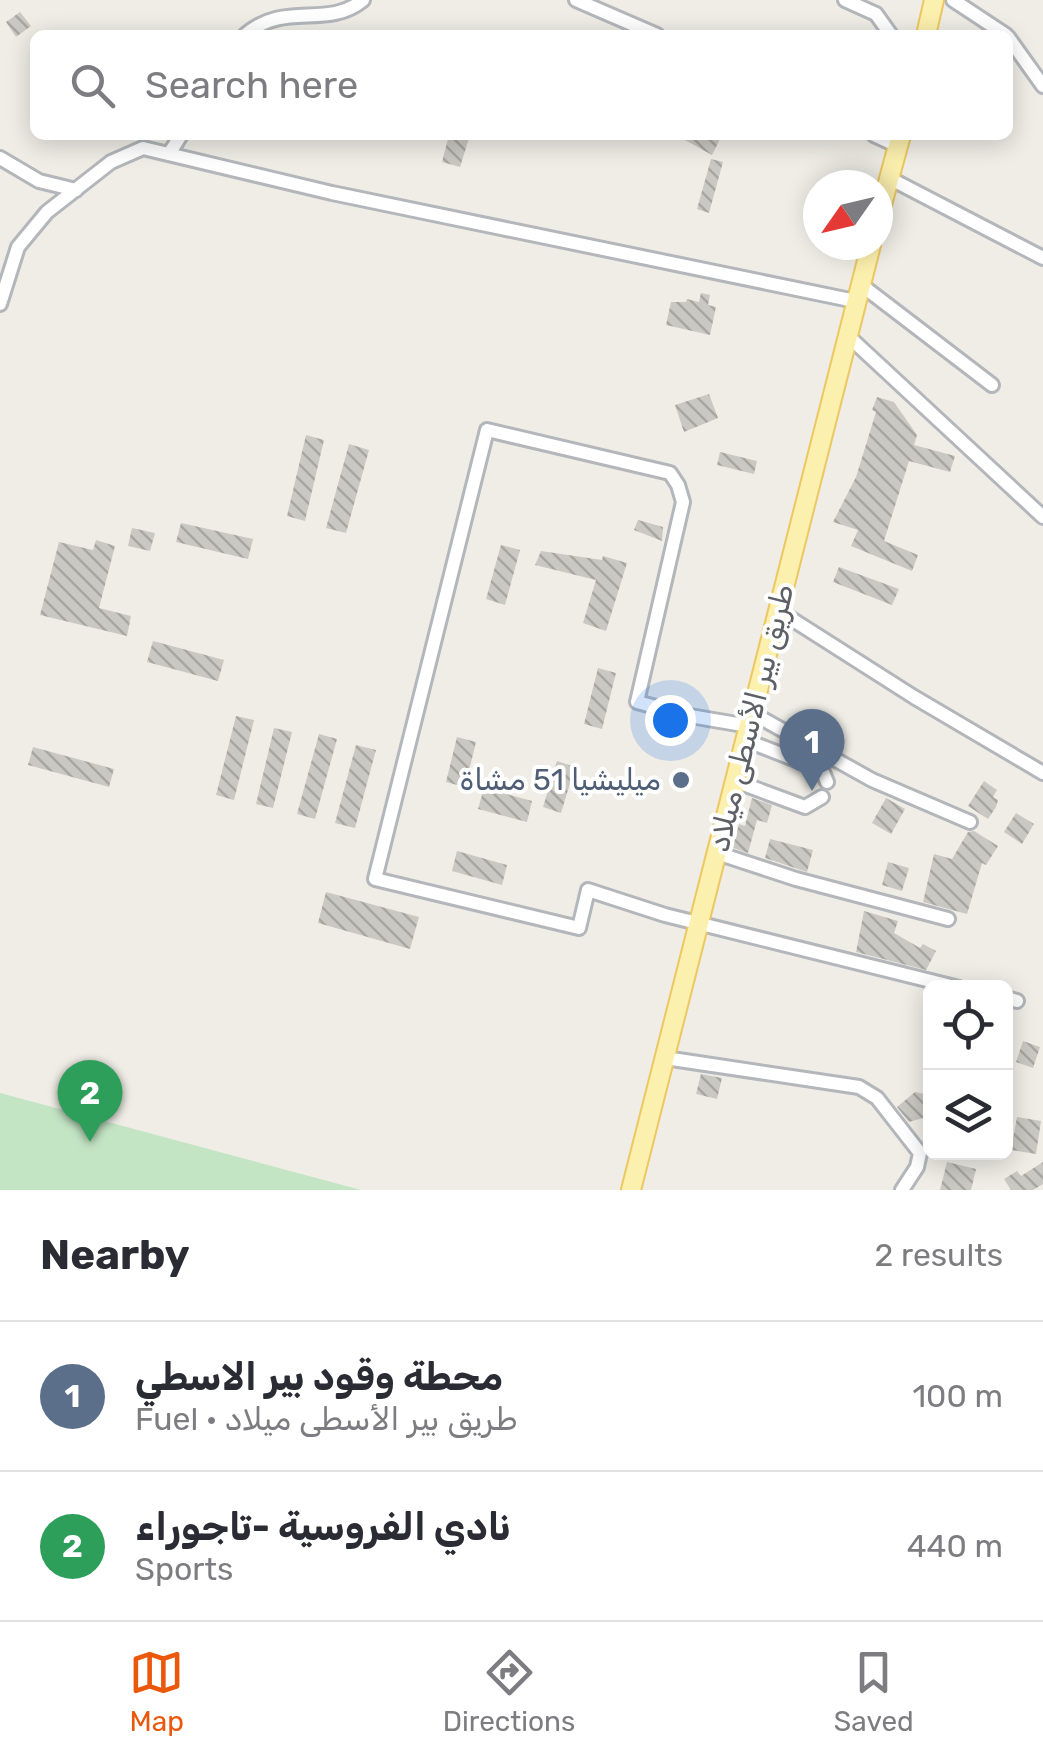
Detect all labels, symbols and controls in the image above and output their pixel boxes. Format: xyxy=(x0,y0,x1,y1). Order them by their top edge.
search box xyxy=(30,30,1013,140)
icon: search xyxy=(65,58,120,113)
text: Search here xyxy=(145,62,358,108)
north arrow xyxy=(803,170,893,260)
street label: طريق بير الأسطى ميلاد xyxy=(700,580,802,856)
your location xyxy=(645,695,696,746)
pin: 1 xyxy=(780,708,844,791)
place label: ميليشيا 51 مشاة xyxy=(460,762,661,798)
marker: ميليشيا 51 مشاة xyxy=(670,769,692,791)
map controls xyxy=(923,980,1013,1160)
button: locate xyxy=(923,980,1013,1070)
pin: 2 xyxy=(58,1060,122,1142)
button: layers xyxy=(923,1070,1013,1160)
text: Nearby xyxy=(40,1230,190,1280)
text: 2 results xyxy=(874,1236,1003,1274)
text: محطة وقود بير الاسطي xyxy=(135,1354,503,1400)
text: 1 xyxy=(65,1377,80,1415)
text: 100 m xyxy=(912,1377,1003,1415)
text: Fuel · طريق بير الأسطى ميلاد xyxy=(135,1400,518,1438)
text: نادي الفروسية -تاجوراء xyxy=(135,1504,510,1550)
text: 2 xyxy=(62,1527,83,1565)
text: 440 m xyxy=(907,1527,1003,1565)
text: Sports xyxy=(135,1550,233,1588)
tab: Map xyxy=(129,1645,184,1738)
tab: Directions xyxy=(443,1645,575,1738)
tab: Saved xyxy=(834,1645,914,1738)

